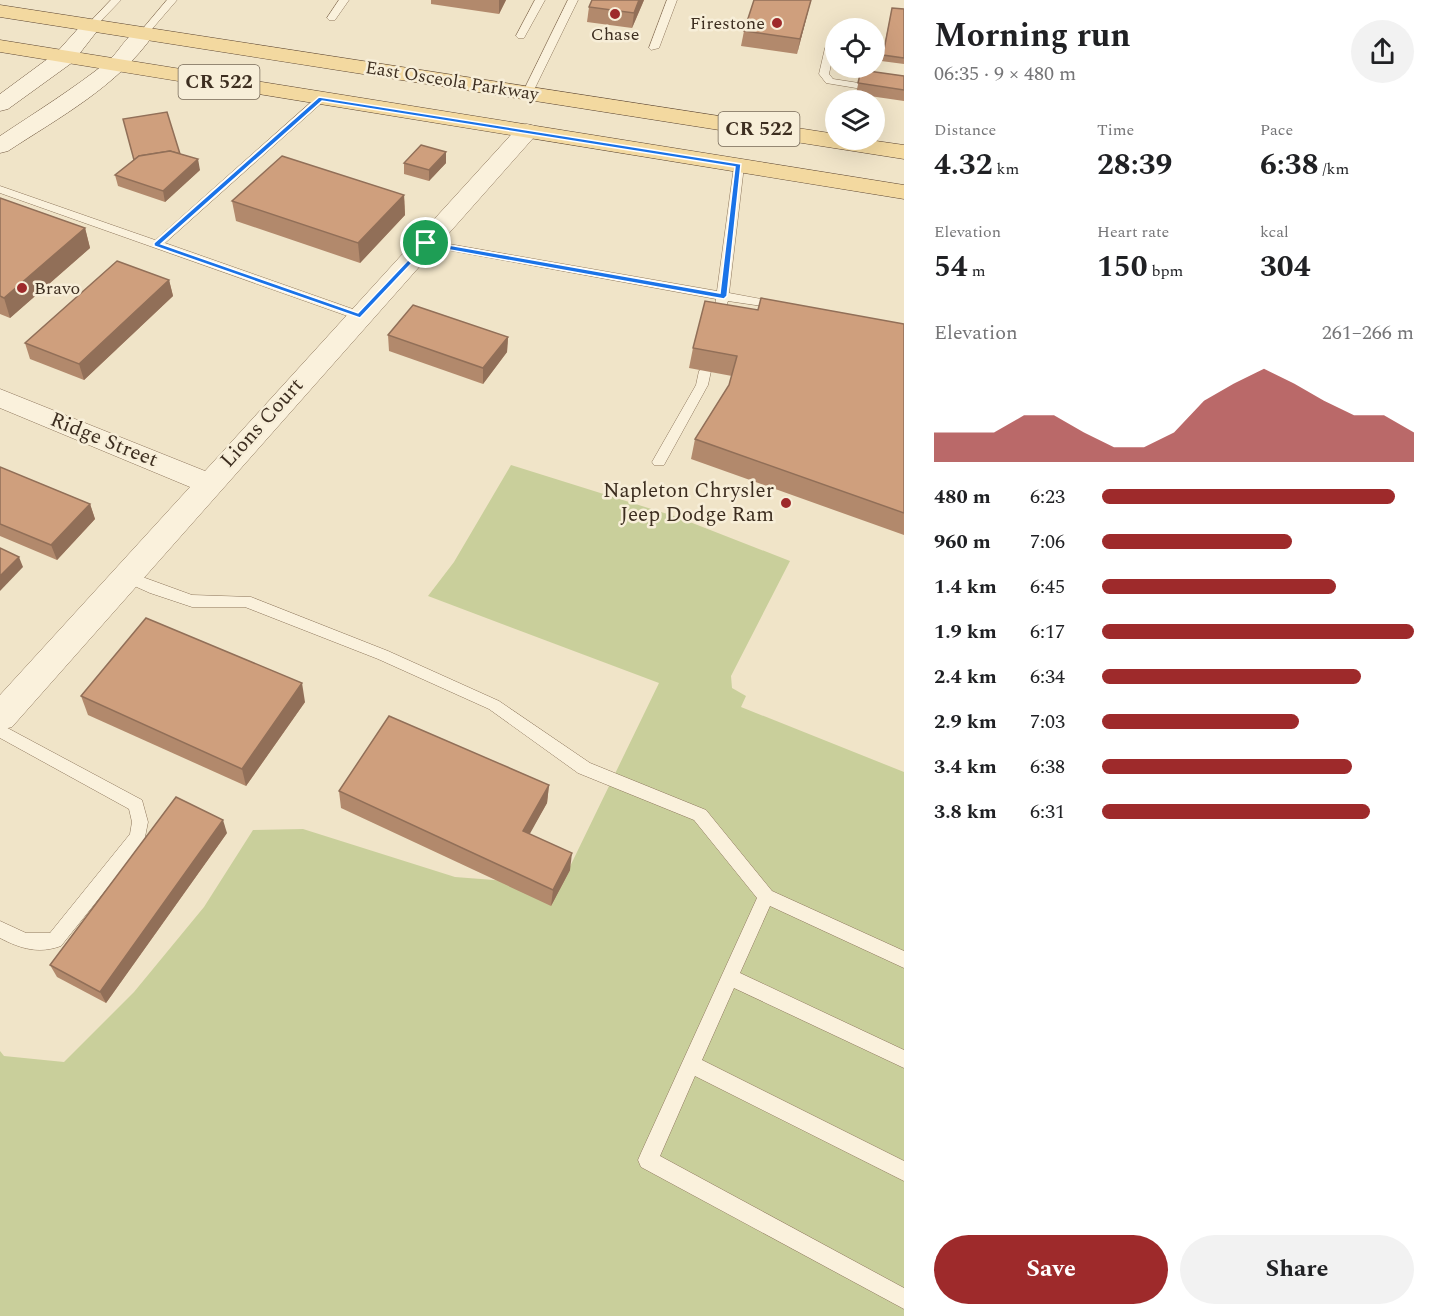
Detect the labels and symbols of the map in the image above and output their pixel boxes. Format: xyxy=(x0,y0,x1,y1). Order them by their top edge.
marker: Chase xyxy=(608,7,622,21)
place label: Firestone xyxy=(690,10,765,37)
marker: Firestone xyxy=(770,16,784,30)
place label: Chase xyxy=(591,21,639,48)
street label: East Osceola Parkway xyxy=(363,54,542,108)
road number: CR 522 xyxy=(178,65,260,99)
road number: CR 522 xyxy=(718,112,800,146)
pin xyxy=(400,217,451,268)
place label: Bravo xyxy=(34,275,80,302)
marker: Bravo xyxy=(15,281,29,295)
street label: Lions Court xyxy=(213,371,311,475)
street label: Ridge Street xyxy=(45,404,163,476)
place label: Napleton Chrysler Jeep Dodge Ram xyxy=(603,475,774,531)
marker: Napleton Chrysler Jeep Dodge Ram xyxy=(779,496,793,510)

